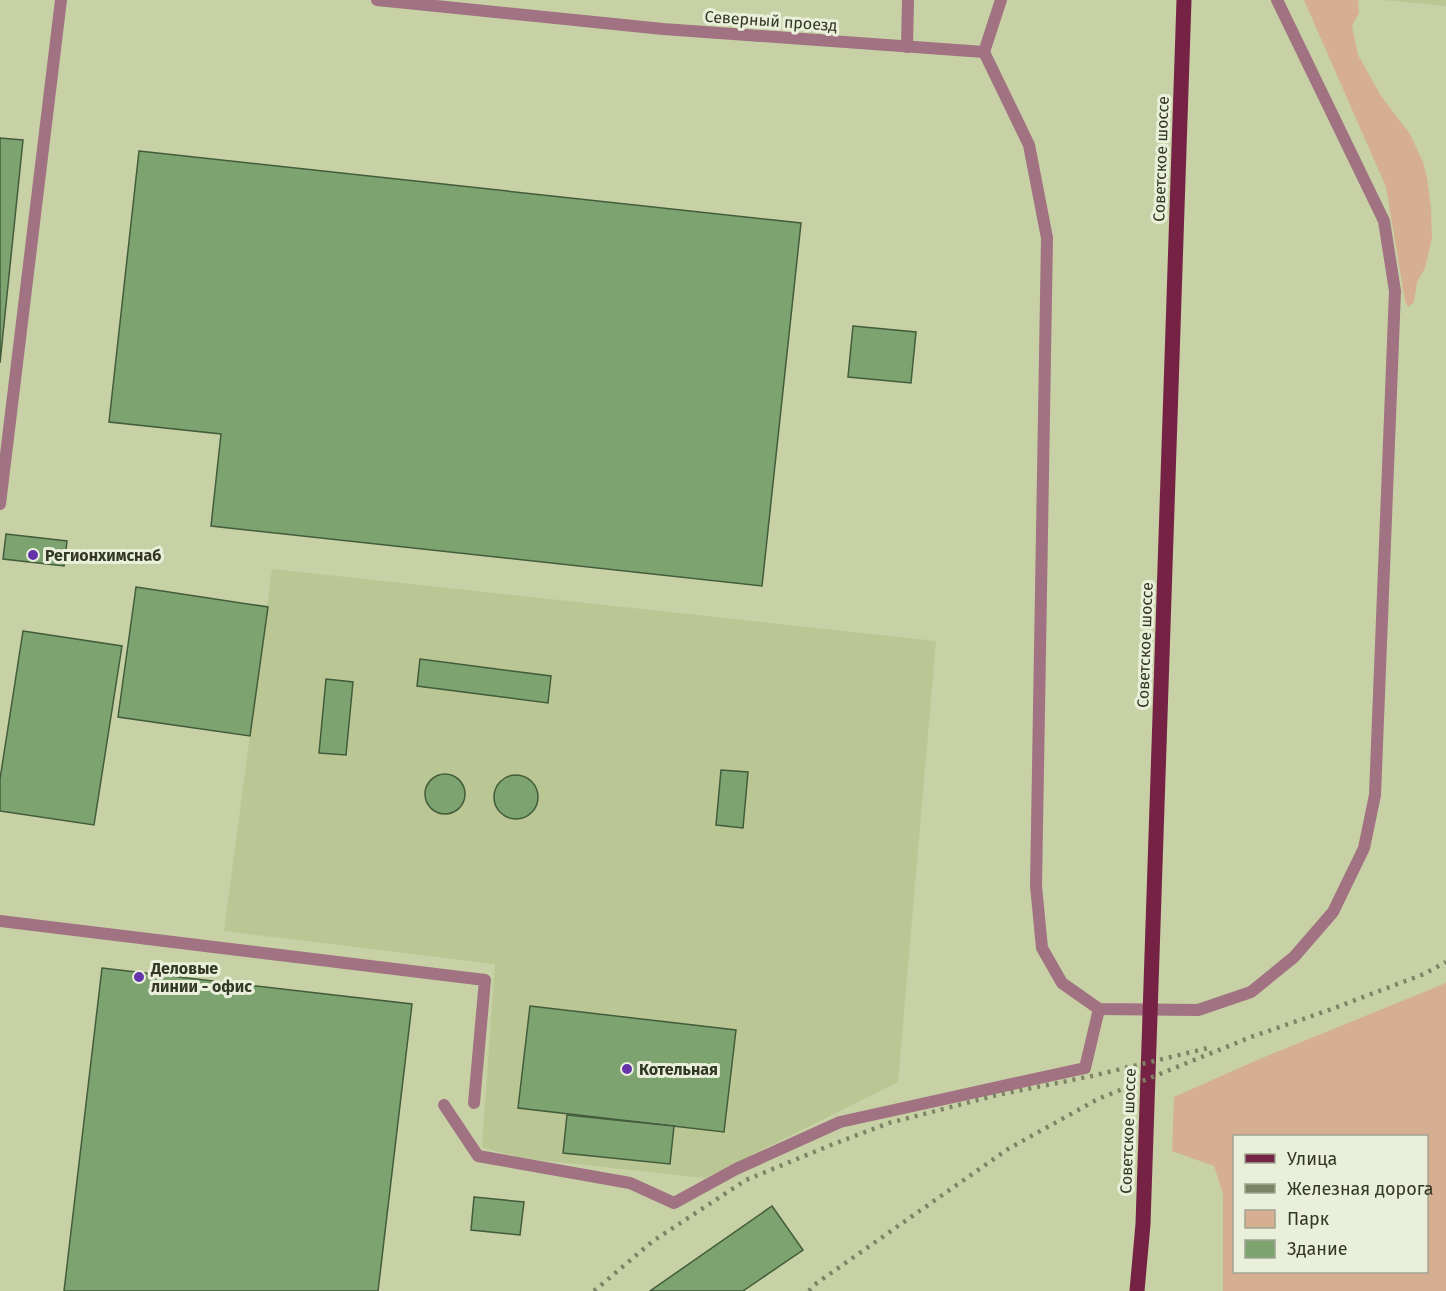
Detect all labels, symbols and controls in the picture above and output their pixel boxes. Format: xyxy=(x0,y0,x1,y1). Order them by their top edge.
street label: Северный проезд xyxy=(704,7,838,35)
street label: Советское шоссе xyxy=(1149,96,1173,222)
place label: Регионхимснаб xyxy=(45,546,161,565)
marker: Регионхимснаб xyxy=(26,548,40,562)
street label: Советское шоссе xyxy=(1133,582,1157,708)
place label: Деловые линии - офис xyxy=(150,959,252,996)
marker: Деловые линии - офис xyxy=(132,970,146,984)
place label: Котельная xyxy=(639,1060,718,1079)
marker: Котельная xyxy=(620,1062,634,1076)
street label: Советское шоссе xyxy=(1116,1068,1140,1194)
legend xyxy=(1233,1135,1428,1273)
text: Улица xyxy=(1287,1148,1337,1170)
text: Железная дорога xyxy=(1287,1178,1434,1200)
text: Парк xyxy=(1287,1208,1330,1230)
text: Здание xyxy=(1287,1238,1348,1260)

